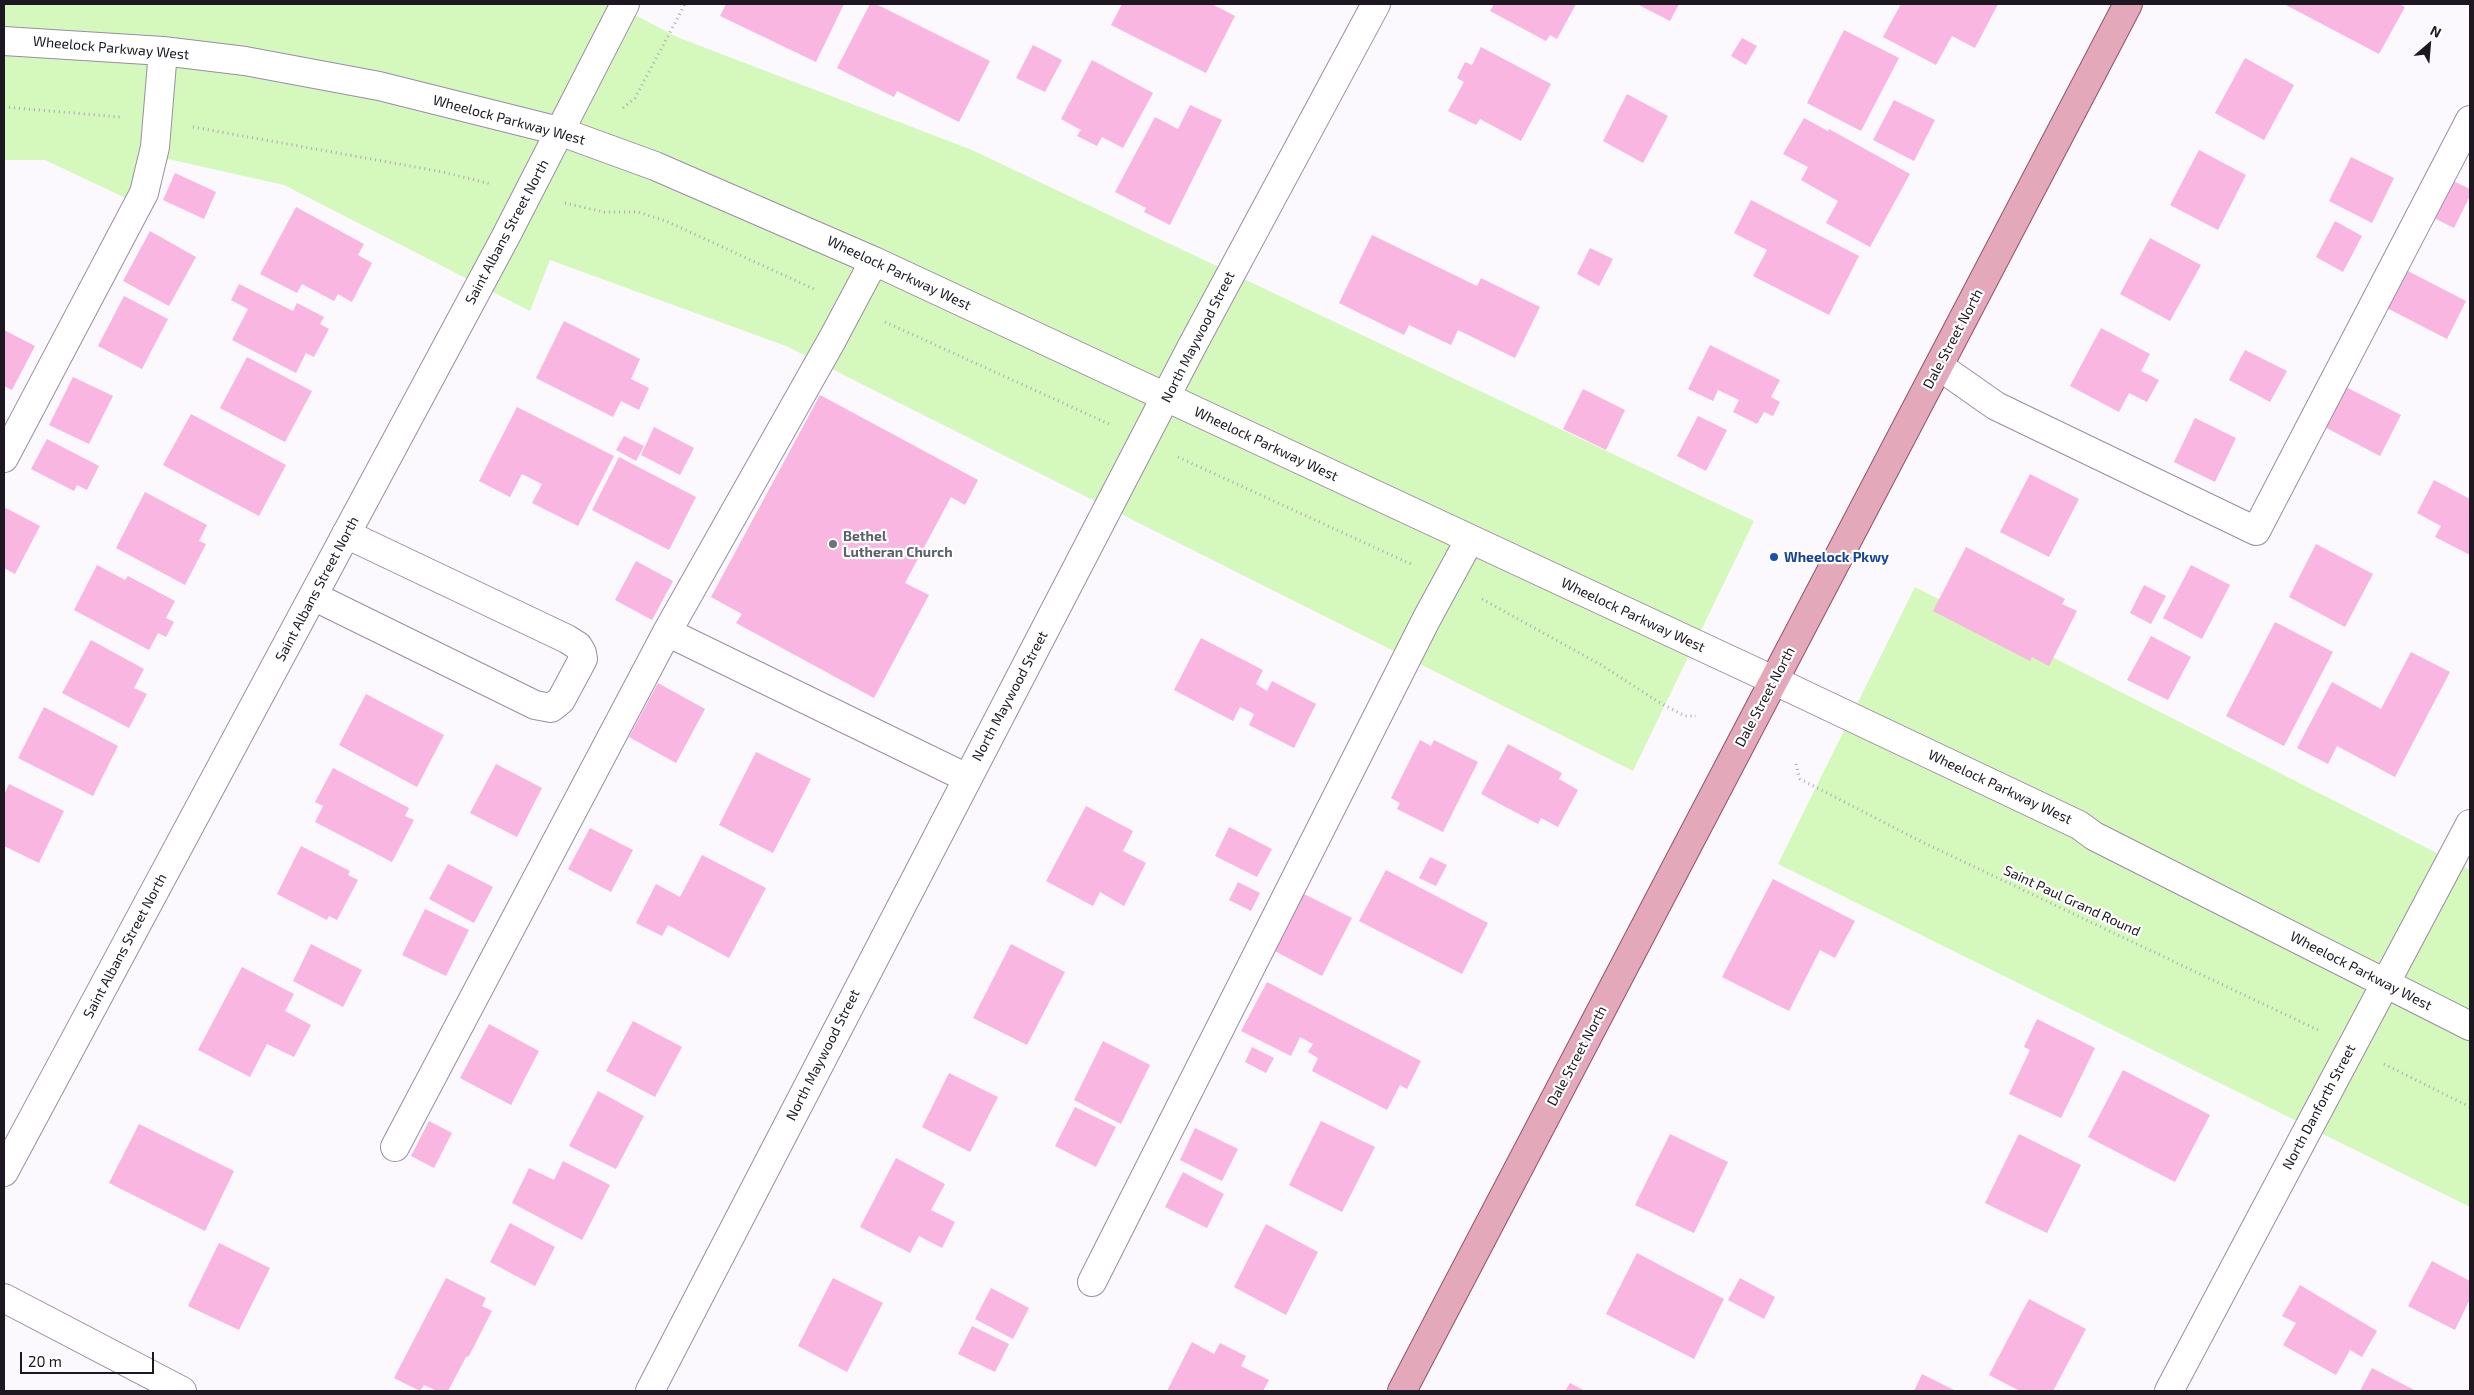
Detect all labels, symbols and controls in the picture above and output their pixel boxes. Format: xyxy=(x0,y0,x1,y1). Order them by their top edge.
north arrow xyxy=(2404,20,2454,70)
text: N xyxy=(2428,21,2444,41)
street label: Wheelock Parkway West xyxy=(32,33,190,63)
street label: Wheelock Parkway West xyxy=(431,92,587,148)
street label: Saint Albans Street North xyxy=(462,157,552,307)
street label: Wheelock Parkway West xyxy=(824,232,974,314)
street label: North Maywood Street xyxy=(1158,269,1238,405)
street label: Dale Street North xyxy=(1920,286,1986,392)
street label: Wheelock Parkway West xyxy=(1191,403,1341,485)
street label: Saint Albans Street North xyxy=(272,514,362,664)
place label: Bethel Lutheran Church xyxy=(843,528,953,560)
marker: Bethel Lutheran Church xyxy=(827,538,839,550)
place label: Wheelock Pkwy xyxy=(1784,549,1889,565)
marker: Wheelock Pkwy xyxy=(1768,551,1780,563)
street label: Wheelock Parkway West xyxy=(1558,574,1708,656)
street label: North Maywood Street xyxy=(969,628,1051,764)
street label: Dale Street North xyxy=(1732,644,1798,750)
street label: Wheelock Parkway West xyxy=(1925,746,2075,828)
street label: Saint Paul Grand Round xyxy=(2001,862,2143,940)
street label: Saint Albans Street North xyxy=(80,871,170,1021)
street label: Wheelock Parkway West xyxy=(2287,928,2435,1014)
street label: North Maywood Street xyxy=(783,987,863,1123)
street label: Dale Street North xyxy=(1544,1003,1610,1109)
street label: North Danforth Street xyxy=(2279,1042,2359,1172)
scale bar xyxy=(22,1342,156,1374)
text: 20 m xyxy=(28,1352,62,1370)

